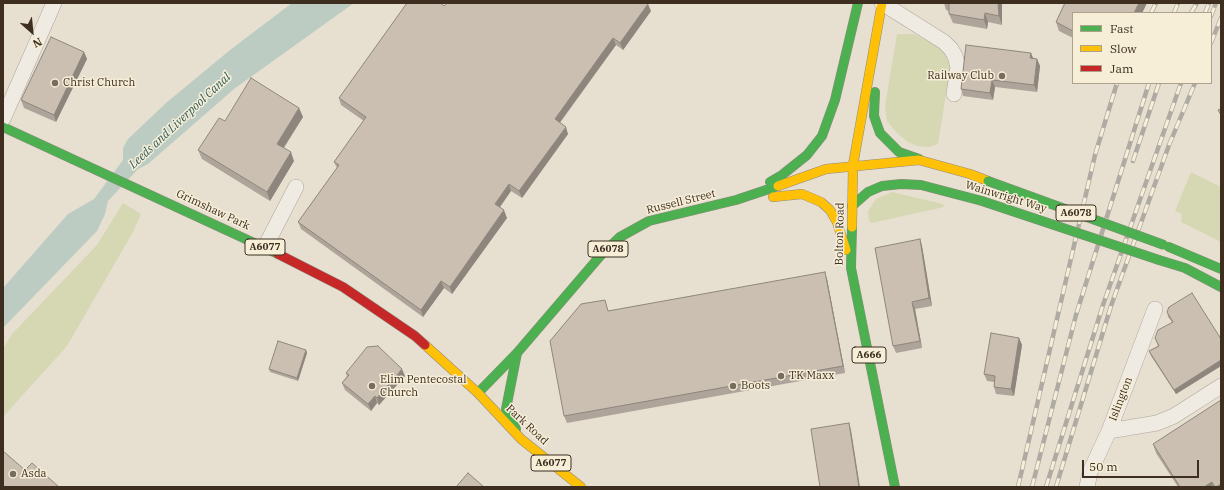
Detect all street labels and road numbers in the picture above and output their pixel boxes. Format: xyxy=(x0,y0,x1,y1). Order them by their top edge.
street label: Wainwright Way xyxy=(964,178,1048,216)
street label: Grimshaw Park xyxy=(174,187,252,233)
street label: Russell Street xyxy=(645,187,717,217)
street label: Bolton Road xyxy=(833,203,847,265)
road number: A6078 xyxy=(1056,205,1096,221)
road number: A6077 xyxy=(245,239,285,255)
road number: A6078 xyxy=(588,241,628,257)
road number: A666 xyxy=(852,347,886,363)
street label: Islington xyxy=(1107,375,1135,423)
street label: Park Road xyxy=(503,402,551,448)
road number: A6077 xyxy=(531,455,571,471)

